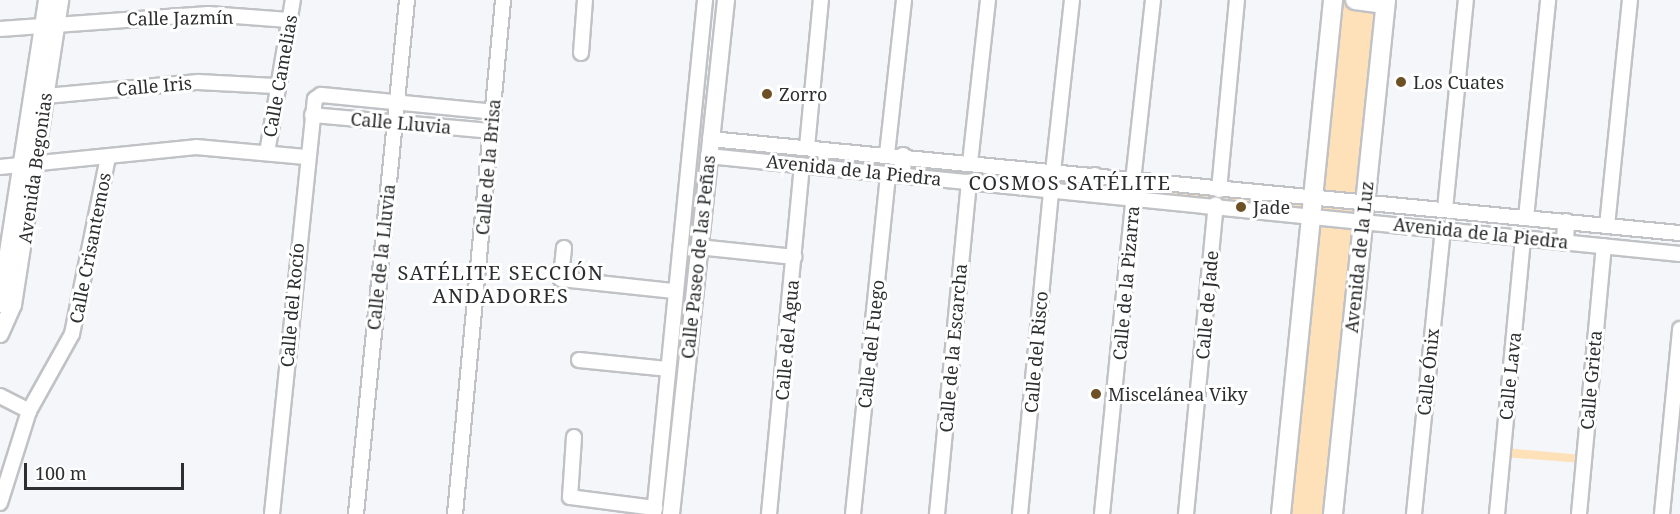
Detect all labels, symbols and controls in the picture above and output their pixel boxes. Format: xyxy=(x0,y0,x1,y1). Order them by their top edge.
street label: Calle Jazmín xyxy=(126,6,234,30)
street label: Calle Camelias xyxy=(259,13,301,139)
place label: Los Cuates xyxy=(1413,71,1504,93)
street label: Calle Iris xyxy=(115,72,193,100)
marker: Los Cuates xyxy=(1394,75,1408,89)
place label: Zorro xyxy=(779,83,827,105)
marker: Zorro xyxy=(760,87,774,101)
street label: Avenida Begonias xyxy=(14,91,56,245)
street label: Calle de la Brisa xyxy=(471,98,505,236)
street label: Calle Lluvia xyxy=(350,108,452,138)
street label: Avenida de la Piedra xyxy=(765,150,943,190)
street label: Calle Paseo de las Peñas xyxy=(677,154,719,360)
district label: COSMOS SATÉLITE xyxy=(969,170,1171,194)
street label: Calle Crisantemos xyxy=(65,171,115,325)
street label: Avenida de la Luz xyxy=(1340,180,1378,334)
street label: Calle de la Lluvia xyxy=(363,183,399,331)
place label: Jade xyxy=(1253,196,1290,218)
marker: Jade xyxy=(1234,200,1248,214)
street label: Calle de la Pizarra xyxy=(1108,205,1144,361)
street label: Avenida de la Piedra xyxy=(1392,213,1570,253)
street label: Calle del Rocío xyxy=(276,242,308,368)
street label: Calle de Jade xyxy=(1191,250,1223,360)
district label: SATÉLITE SECCIÓN ANDADORES xyxy=(397,260,605,307)
street label: Calle de la Escarcha xyxy=(935,263,971,433)
street label: Calle del Agua xyxy=(771,279,803,401)
street label: Calle del Fuego xyxy=(853,279,889,409)
street label: Calle del Risco xyxy=(1020,290,1052,414)
street label: Calle Ónix xyxy=(1413,327,1443,417)
street label: Calle Grieta xyxy=(1576,329,1606,431)
street label: Calle Lava xyxy=(1495,331,1525,421)
place label: Miscelánea Viky xyxy=(1108,383,1248,405)
marker: Miscelánea Viky xyxy=(1089,387,1103,401)
scale bar xyxy=(27,451,188,489)
text: 100 m xyxy=(35,461,87,485)

